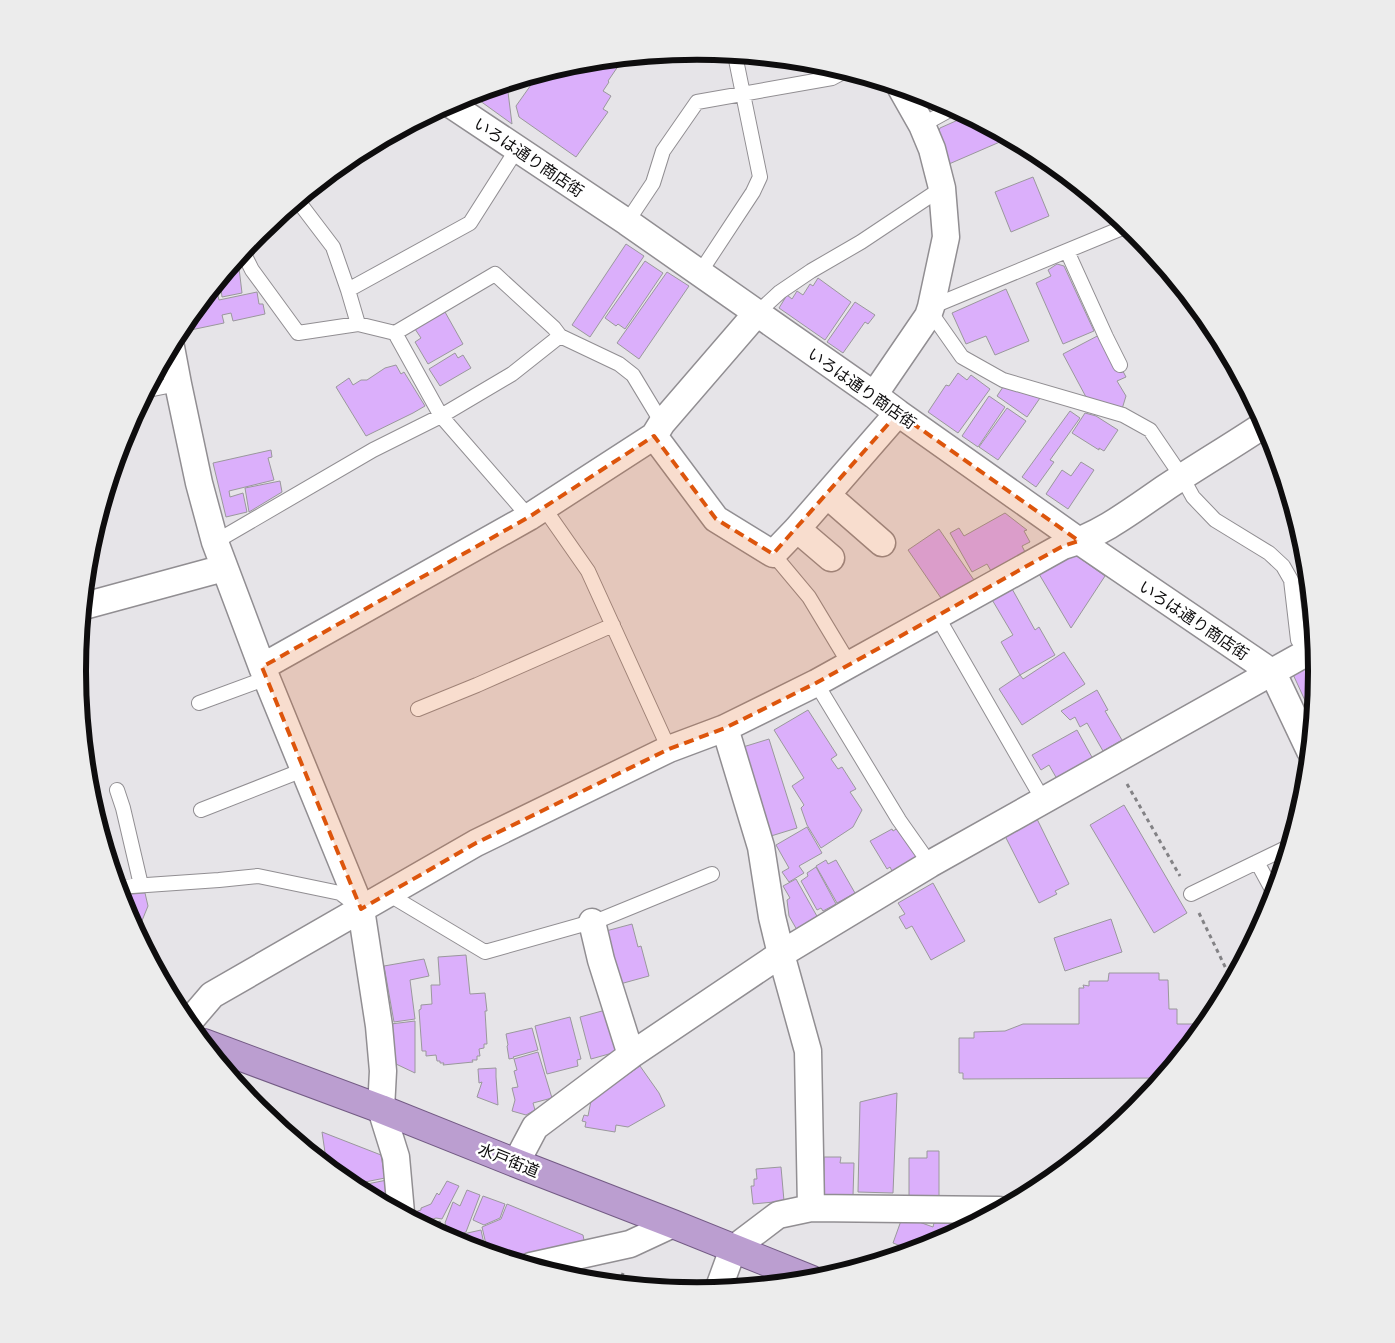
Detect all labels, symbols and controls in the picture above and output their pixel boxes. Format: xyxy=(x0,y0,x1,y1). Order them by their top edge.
street label: いろは通り商店街 xyxy=(469,112,588,203)
street label: いろは通り商店街 xyxy=(803,342,921,435)
street label: いろは通り商店街 xyxy=(1134,575,1253,666)
street label: 水戸街道 xyxy=(475,1138,543,1183)

